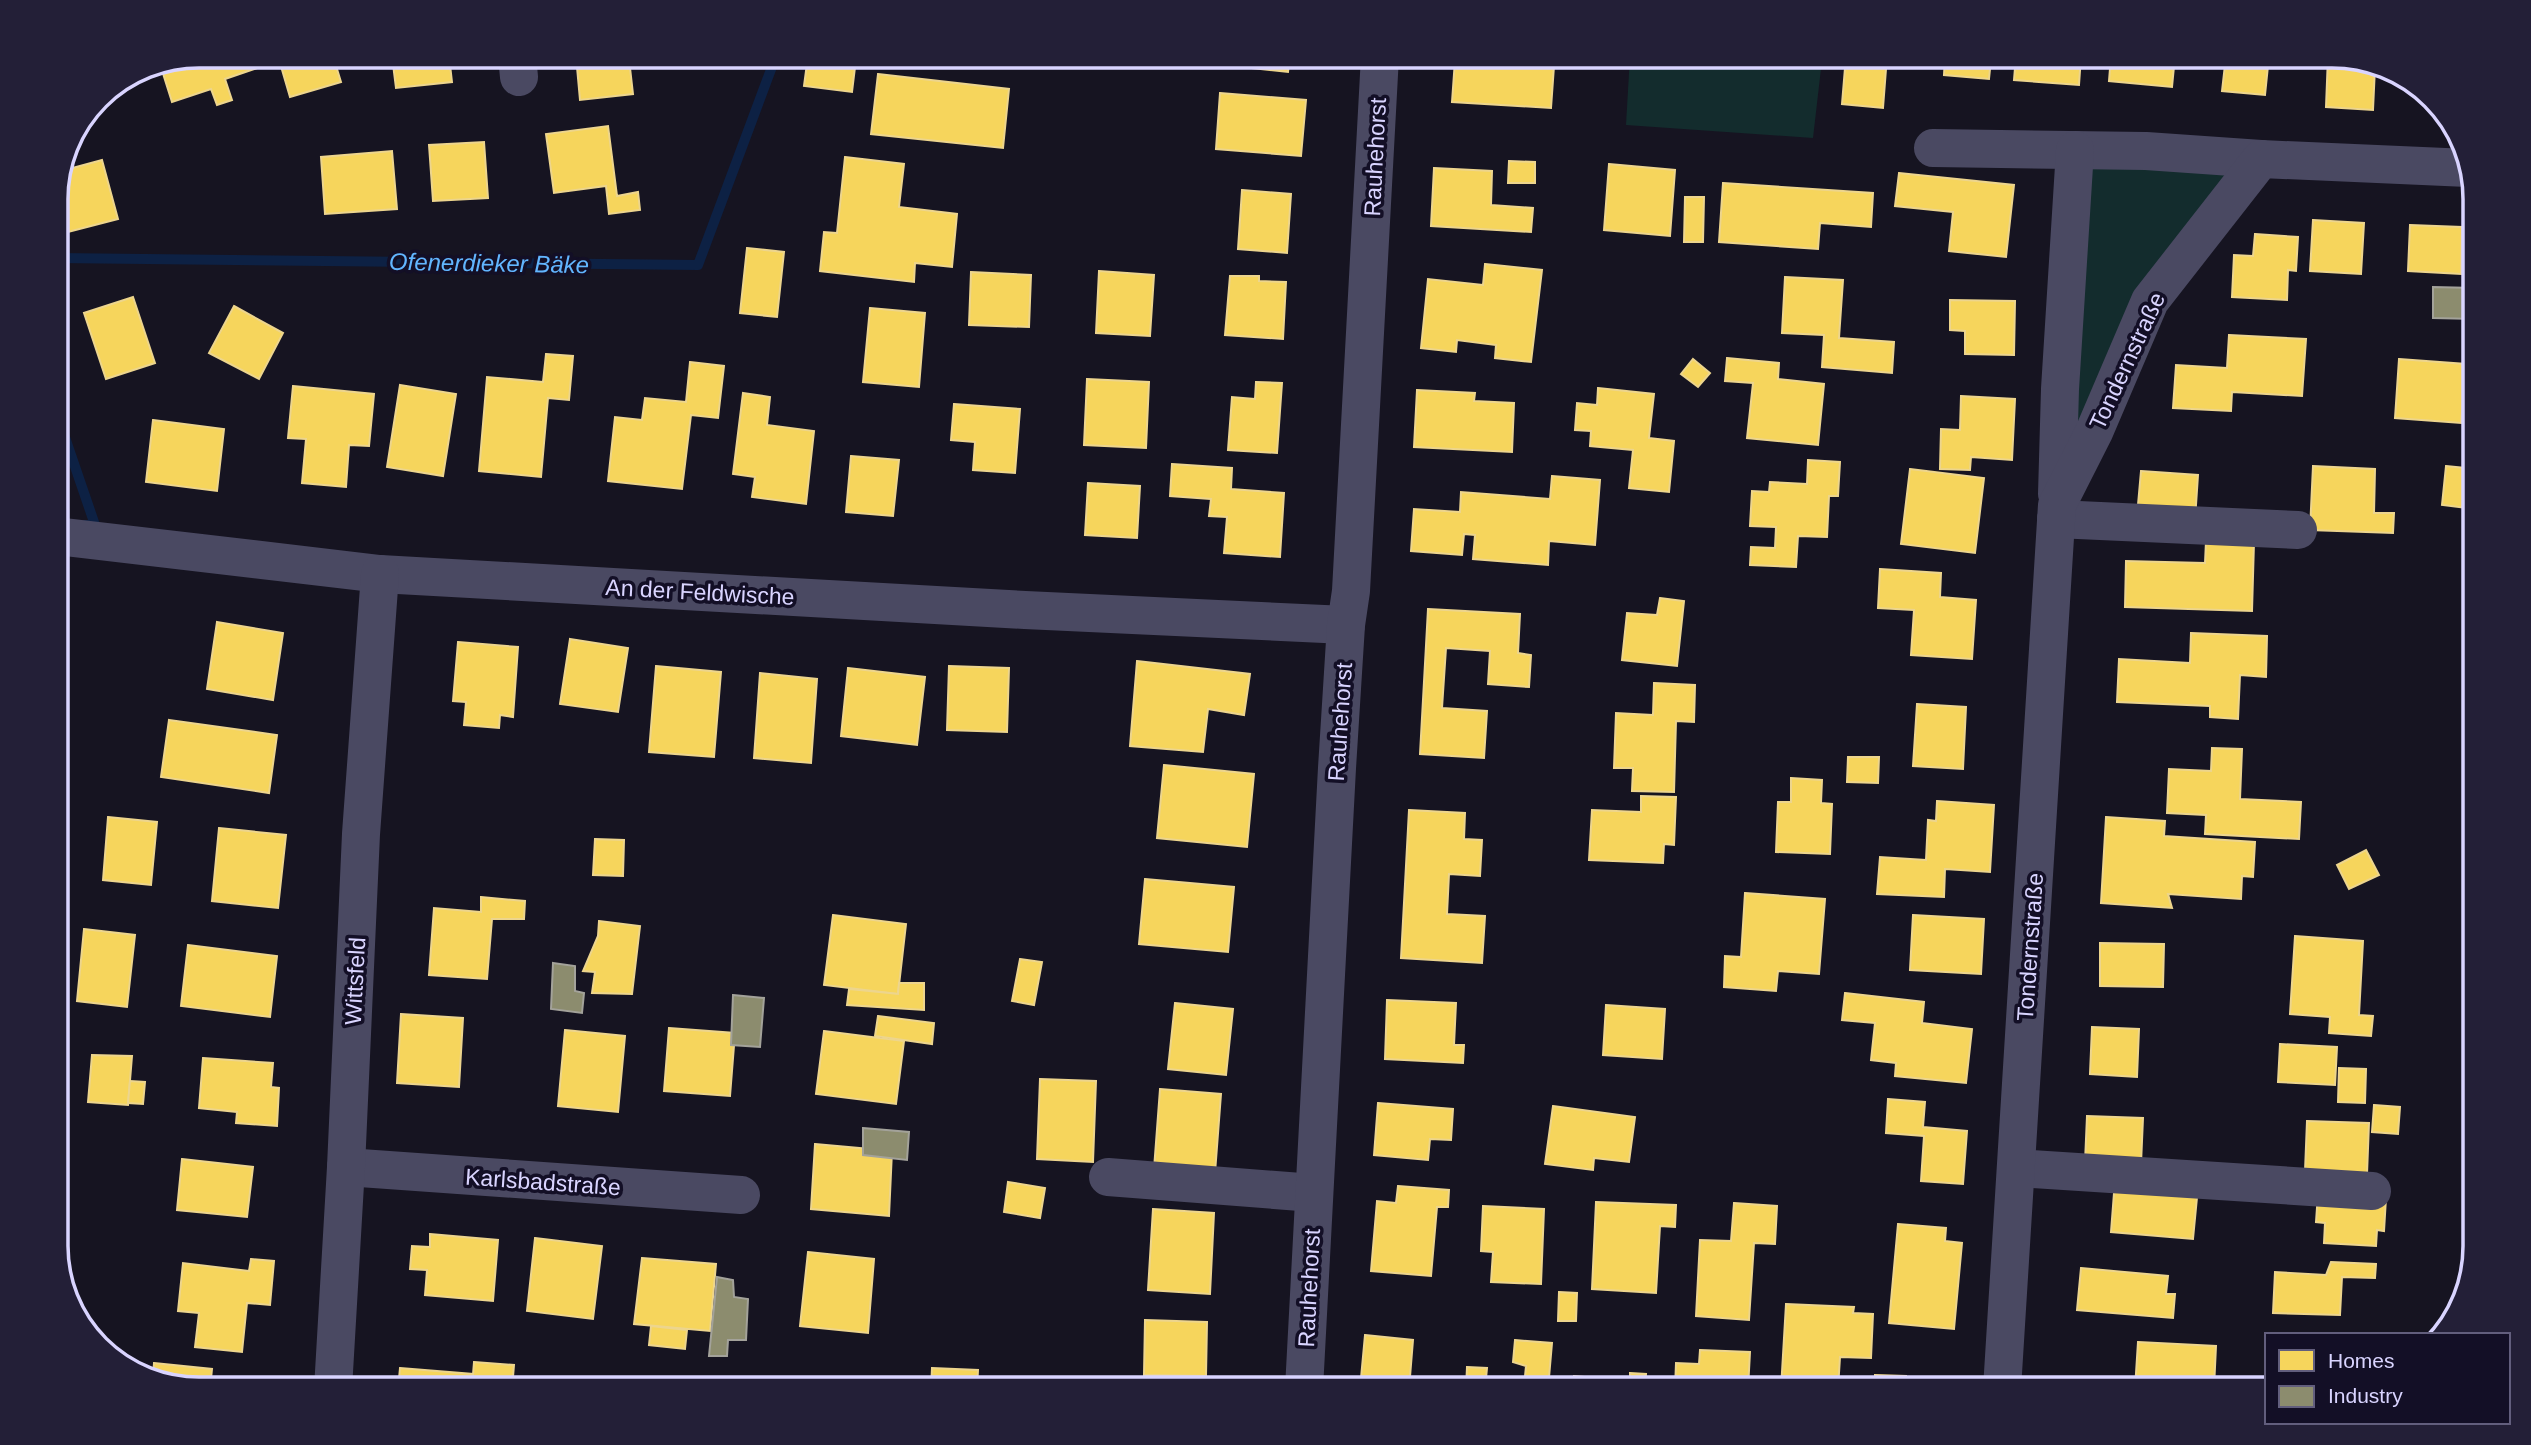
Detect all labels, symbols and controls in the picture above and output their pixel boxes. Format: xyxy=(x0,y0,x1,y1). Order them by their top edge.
street label: Rauhehorst xyxy=(1359,96,1391,217)
water label: Ofenerdieker Bäke xyxy=(389,248,589,278)
street label: Tondernstraße xyxy=(2084,288,2170,434)
street label: An der Feldwische xyxy=(605,574,795,610)
street label: Rauhehorst xyxy=(1323,661,1357,782)
street label: Tondernstraße xyxy=(2012,872,2048,1022)
street label: Wittsfeld xyxy=(340,936,370,1026)
street label: Karlsbadstraße xyxy=(464,1164,622,1200)
street label: Rauhehorst xyxy=(1293,1227,1325,1348)
legend xyxy=(2265,1333,2510,1424)
text: Homes xyxy=(2328,1349,2395,1372)
text: Industry xyxy=(2328,1384,2403,1407)

